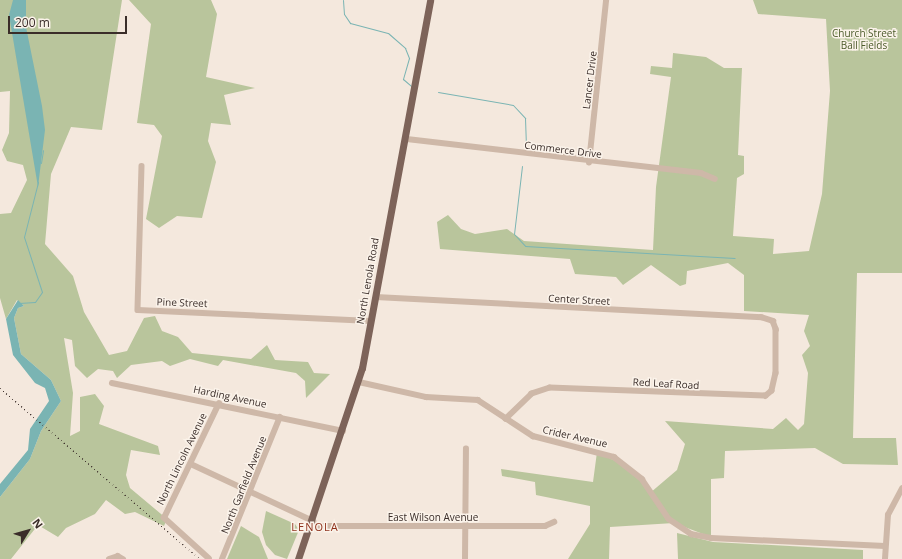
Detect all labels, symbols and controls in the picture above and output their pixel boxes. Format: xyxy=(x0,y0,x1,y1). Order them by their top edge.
scale bar xyxy=(10,8,129,34)
text: 200 m xyxy=(15,14,50,31)
park label: Church Street Ball Fields xyxy=(832,27,896,50)
street label: Lancer Drive xyxy=(580,50,600,110)
street label: Commerce Drive xyxy=(524,139,602,161)
street label: North Lenola Road xyxy=(354,237,382,325)
street label: Center Street xyxy=(548,292,610,308)
street label: Pine Street xyxy=(156,296,208,310)
street label: Red Leaf Road xyxy=(632,376,700,392)
street label: Harding Avenue xyxy=(192,383,268,411)
street label: North Lincoln Avenue xyxy=(155,411,209,507)
street label: Crider Avenue xyxy=(541,424,609,450)
street label: North Garfield Avenue xyxy=(219,434,269,536)
north arrow xyxy=(8,511,48,551)
street label: East Wilson Avenue xyxy=(388,512,478,524)
text: N xyxy=(29,515,47,532)
district label: LENOLA xyxy=(291,520,339,534)

